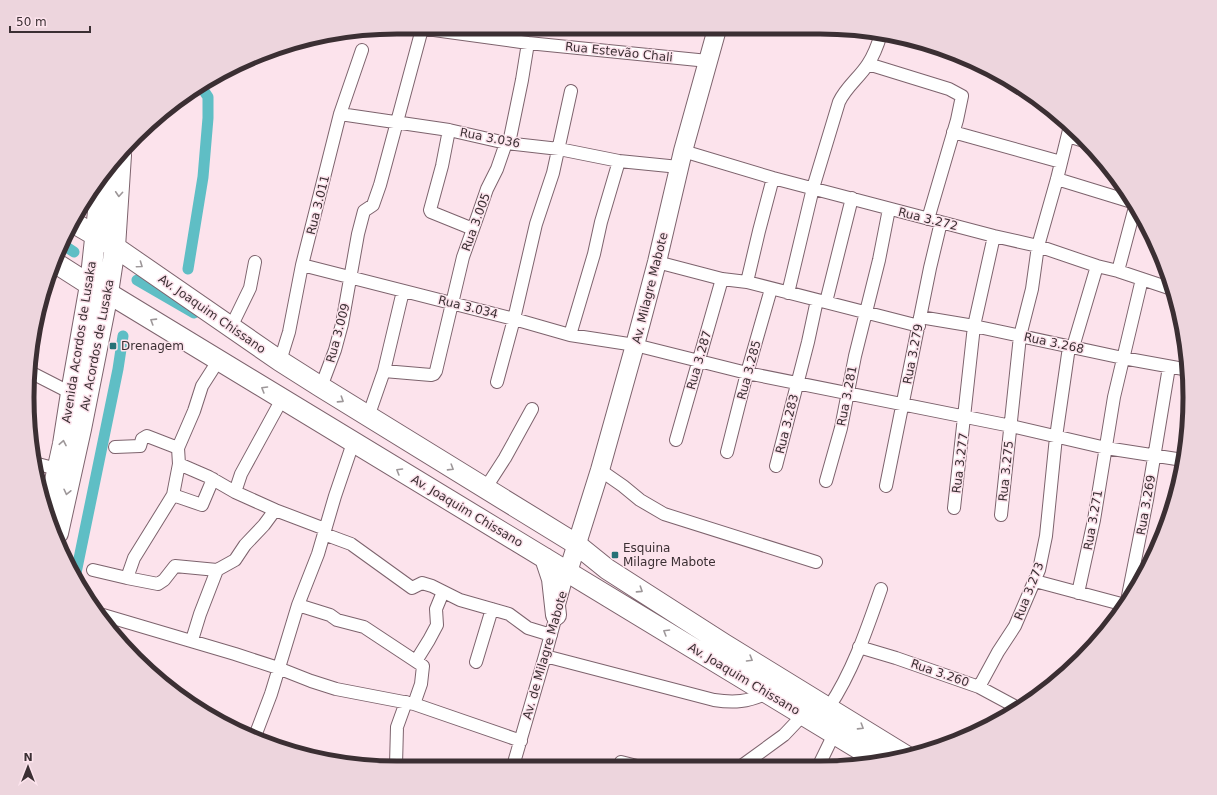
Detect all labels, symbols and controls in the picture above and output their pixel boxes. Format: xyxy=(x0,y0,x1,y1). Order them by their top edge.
scale bar xyxy=(10,8,90,34)
text: 50 m xyxy=(16,15,47,29)
street label: Rua Estevão Chali xyxy=(565,39,673,65)
street label: Rua 3.036 xyxy=(459,125,521,151)
street label: Rua 3.011 xyxy=(304,174,332,236)
one-way arrow xyxy=(114,191,123,197)
street label: Rua 3.005 xyxy=(459,191,493,253)
street label: Rua 3.272 xyxy=(897,205,959,233)
street label: Av. Milagre Mabote xyxy=(629,231,671,345)
street label: Avenida Acordos de Lusaka xyxy=(59,260,99,424)
one-way arrow xyxy=(136,260,143,268)
street label: Av. Joaquim Chissano xyxy=(156,272,268,356)
street label: Av. Acordos de Lusaka xyxy=(77,278,117,412)
street label: Rua 3.034 xyxy=(437,293,499,321)
street label: Rua 3.009 xyxy=(323,302,353,364)
one-way arrow xyxy=(150,318,157,325)
street label: Rua 3.279 xyxy=(900,323,926,385)
street label: Rua 3.287 xyxy=(684,329,714,391)
street label: Rua 3.268 xyxy=(1023,330,1085,356)
place label: Drenagem xyxy=(121,339,184,353)
street label: Rua 3.285 xyxy=(734,339,764,401)
marker: Drenagem xyxy=(108,341,118,351)
street label: Rua 3.281 xyxy=(834,365,860,427)
one-way arrow xyxy=(261,386,268,393)
street label: Rua 3.283 xyxy=(773,393,801,455)
one-way arrow xyxy=(337,395,344,403)
street label: Rua 3.277 xyxy=(949,432,971,494)
one-way arrow xyxy=(58,439,66,446)
street label: Rua 3.275 xyxy=(996,440,1016,502)
one-way arrow xyxy=(447,464,454,471)
one-way arrow xyxy=(396,468,403,475)
street label: Av. Joaquim Chissano xyxy=(409,472,525,550)
street label: Rua 3.269 xyxy=(1134,474,1158,536)
one-way arrow xyxy=(64,489,72,495)
street label: Rua 3.271 xyxy=(1081,489,1105,551)
place label: Esquina Milagre Mabote xyxy=(623,541,716,569)
marker: Esquina Milagre Mabote xyxy=(610,550,620,560)
street label: Rua 3.273 xyxy=(1012,560,1046,622)
one-way arrow xyxy=(636,585,643,593)
street label: Av. de Milagre Mabote xyxy=(520,589,570,721)
one-way arrow xyxy=(663,629,670,636)
street label: Av. Joaquim Chissano xyxy=(686,640,802,718)
one-way arrow xyxy=(746,655,753,662)
street label: Rua 3.260 xyxy=(909,656,971,690)
one-way arrow xyxy=(857,722,864,730)
north arrow xyxy=(8,747,48,787)
text: N xyxy=(23,751,33,764)

